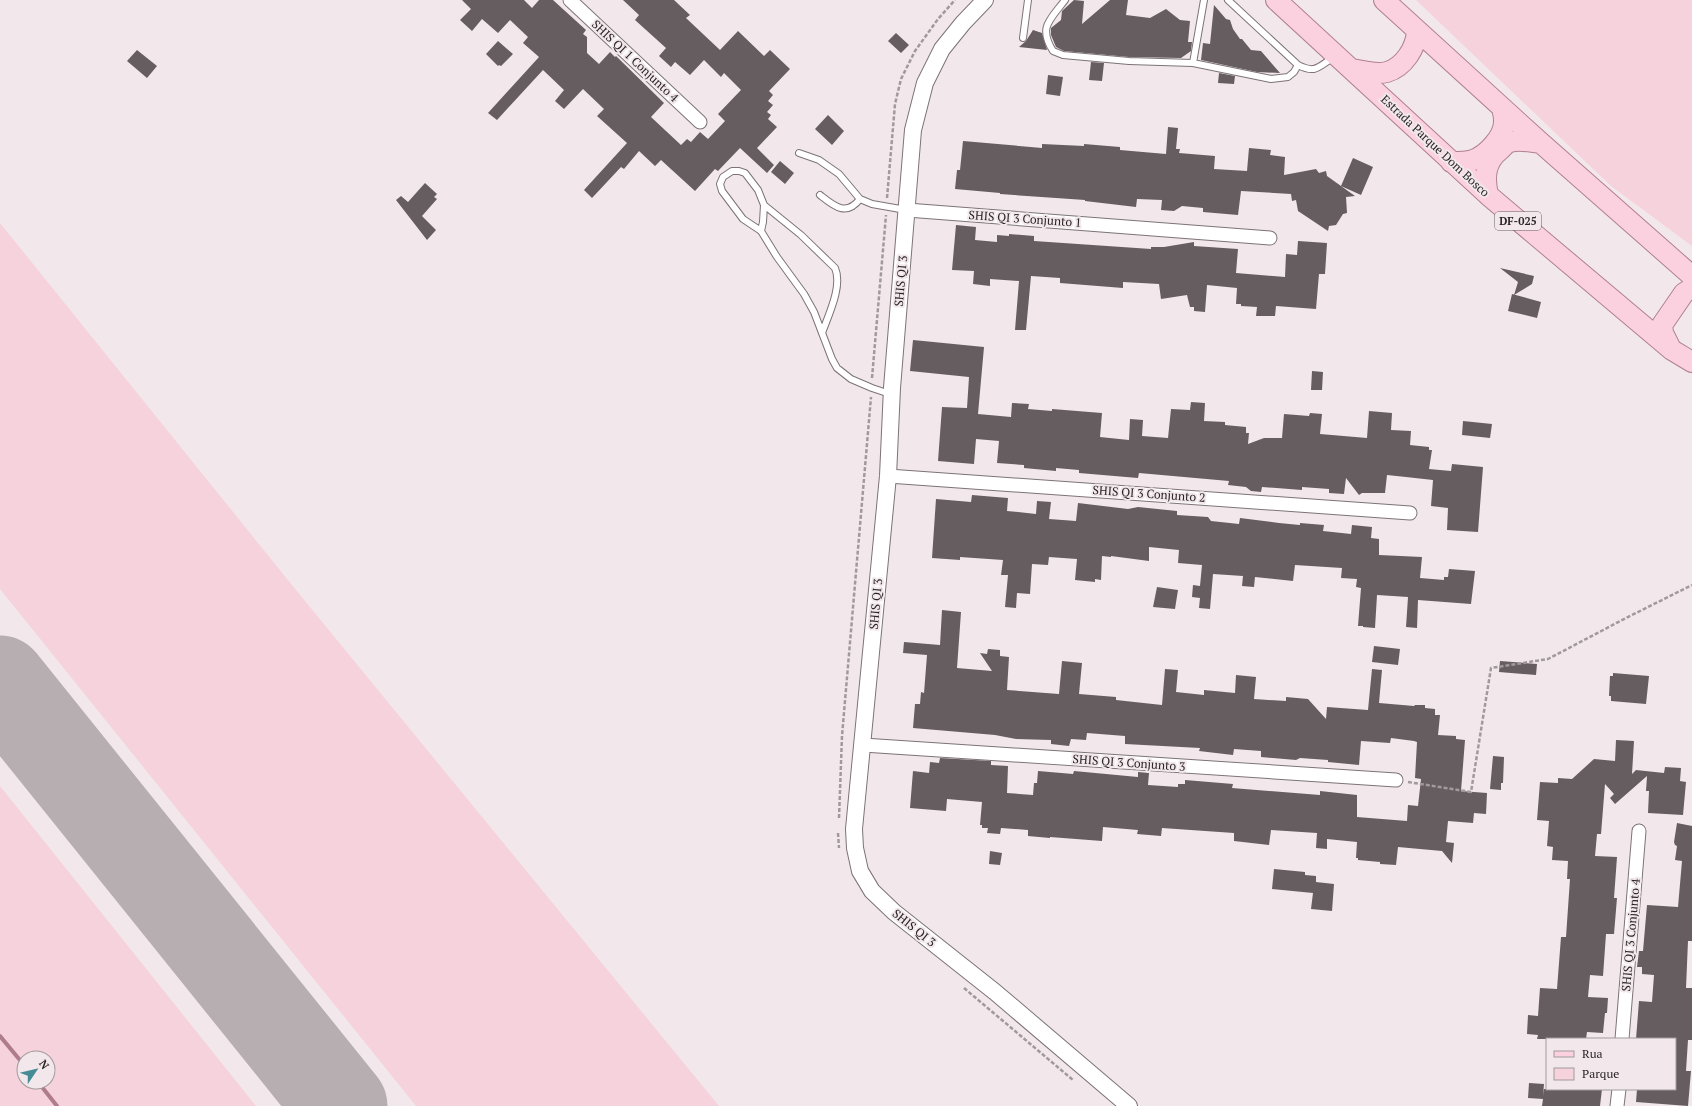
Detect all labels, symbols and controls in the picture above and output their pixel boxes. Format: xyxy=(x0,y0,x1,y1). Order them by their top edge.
street label: SHIS QI 1 Conjunto 4 xyxy=(589,17,682,105)
street label: Estrada Parque Dom Bosco xyxy=(1378,91,1493,200)
street label: SHIS QI 3 Conjunto 1 xyxy=(968,207,1082,230)
road number: DF-025 xyxy=(1495,212,1541,230)
street label: SHIS QI 3 xyxy=(891,255,910,307)
street label: SHIS QI 3 Conjunto 2 xyxy=(1092,482,1206,505)
street label: SHIS QI 3 xyxy=(866,578,885,630)
street label: SHIS QI 3 Conjunto 3 xyxy=(1072,751,1186,774)
street label: SHIS QI 3 Conjunto 4 xyxy=(1618,877,1643,992)
street label: SHIS QI 3 xyxy=(890,906,939,950)
legend xyxy=(1546,1038,1676,1090)
text: Rua xyxy=(1582,1046,1603,1061)
north arrow xyxy=(16,1050,56,1090)
text: N xyxy=(36,1057,53,1072)
text: Parque xyxy=(1582,1066,1619,1081)

